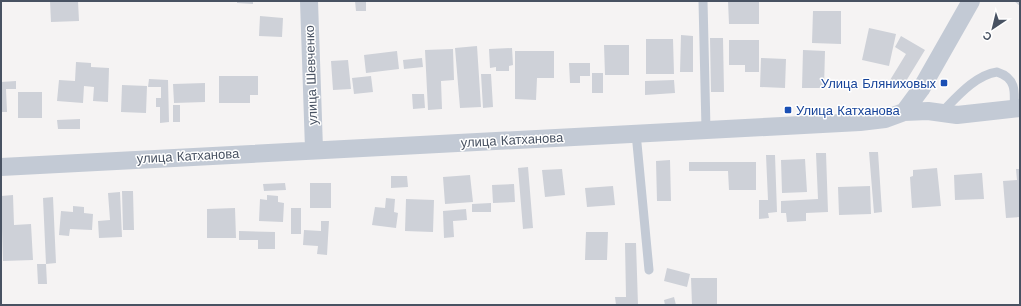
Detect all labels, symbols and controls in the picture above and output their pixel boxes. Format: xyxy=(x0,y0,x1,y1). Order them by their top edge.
north arrow xyxy=(973,8,1013,48)
street label: улица Шевченко xyxy=(302,25,320,125)
text: С xyxy=(981,28,995,43)
place label: Улица Бляниховых xyxy=(821,76,936,91)
marker: Улица Бляниховых xyxy=(939,78,949,88)
place label: Улица Катханова xyxy=(796,103,901,118)
marker: Улица Катханова xyxy=(783,105,793,115)
street label: улица Катханова xyxy=(460,130,564,150)
street label: улица Катханова xyxy=(136,146,240,166)

